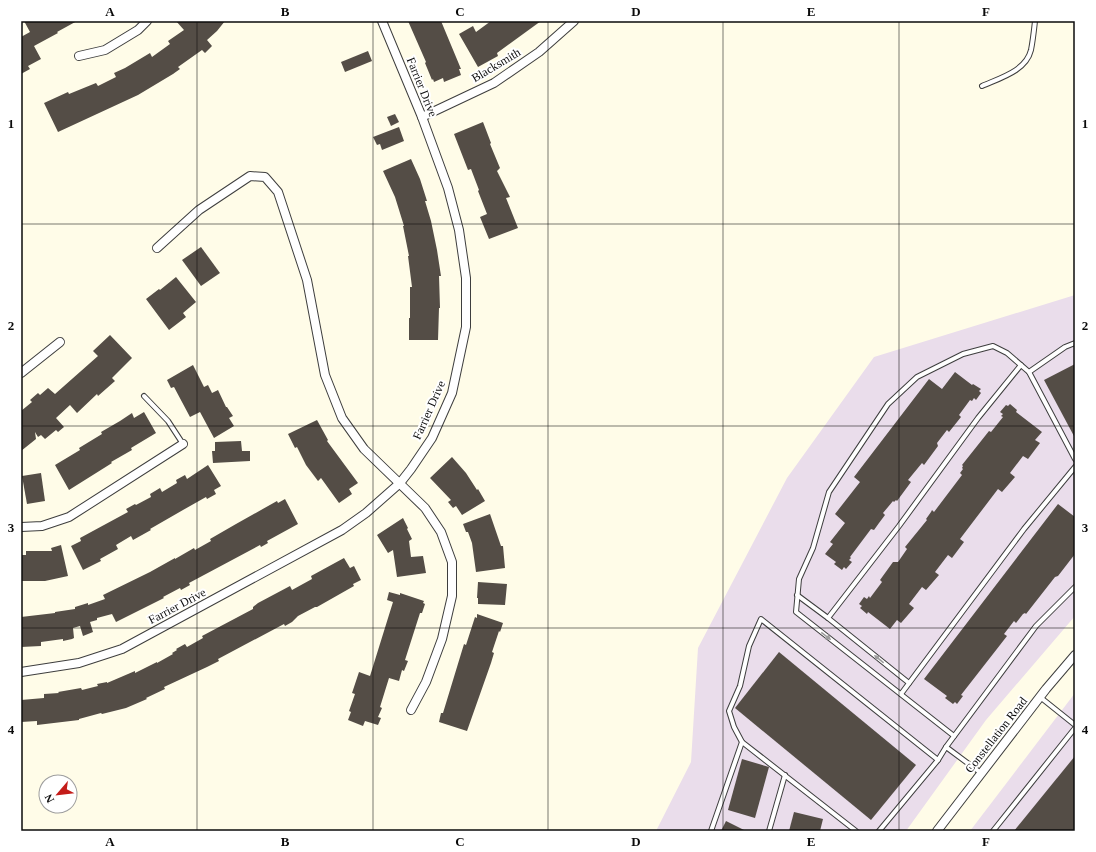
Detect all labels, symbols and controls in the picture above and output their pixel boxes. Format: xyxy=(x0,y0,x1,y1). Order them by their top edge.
text: A xyxy=(105,4,115,19)
text: B xyxy=(281,4,290,19)
text: C xyxy=(455,4,465,19)
text: D xyxy=(631,4,641,19)
text: E xyxy=(807,4,815,19)
text: F xyxy=(982,4,990,19)
street label: Blacksmith xyxy=(469,45,523,85)
street label: Farrier Drive xyxy=(404,55,440,119)
text: 1 xyxy=(8,116,14,131)
text: 1 xyxy=(1082,116,1088,131)
text: 2 xyxy=(8,318,14,333)
text: 2 xyxy=(1082,318,1088,333)
street label: Farrier Drive xyxy=(410,378,448,442)
text: 3 xyxy=(8,520,15,535)
text: 3 xyxy=(1082,520,1089,535)
street label: Farrier Drive xyxy=(146,585,208,627)
one-way arrow xyxy=(821,632,832,640)
one-way arrow xyxy=(873,654,884,663)
street label: Constellation Road xyxy=(962,694,1030,776)
text: 4 xyxy=(8,722,15,737)
text: 4 xyxy=(1082,722,1089,737)
north arrow xyxy=(38,774,78,814)
text: N xyxy=(42,792,56,805)
text: A xyxy=(105,834,115,849)
text: B xyxy=(281,834,290,849)
text: C xyxy=(455,834,465,849)
text: D xyxy=(631,834,641,849)
text: E xyxy=(807,834,815,849)
text: F xyxy=(982,834,990,849)

